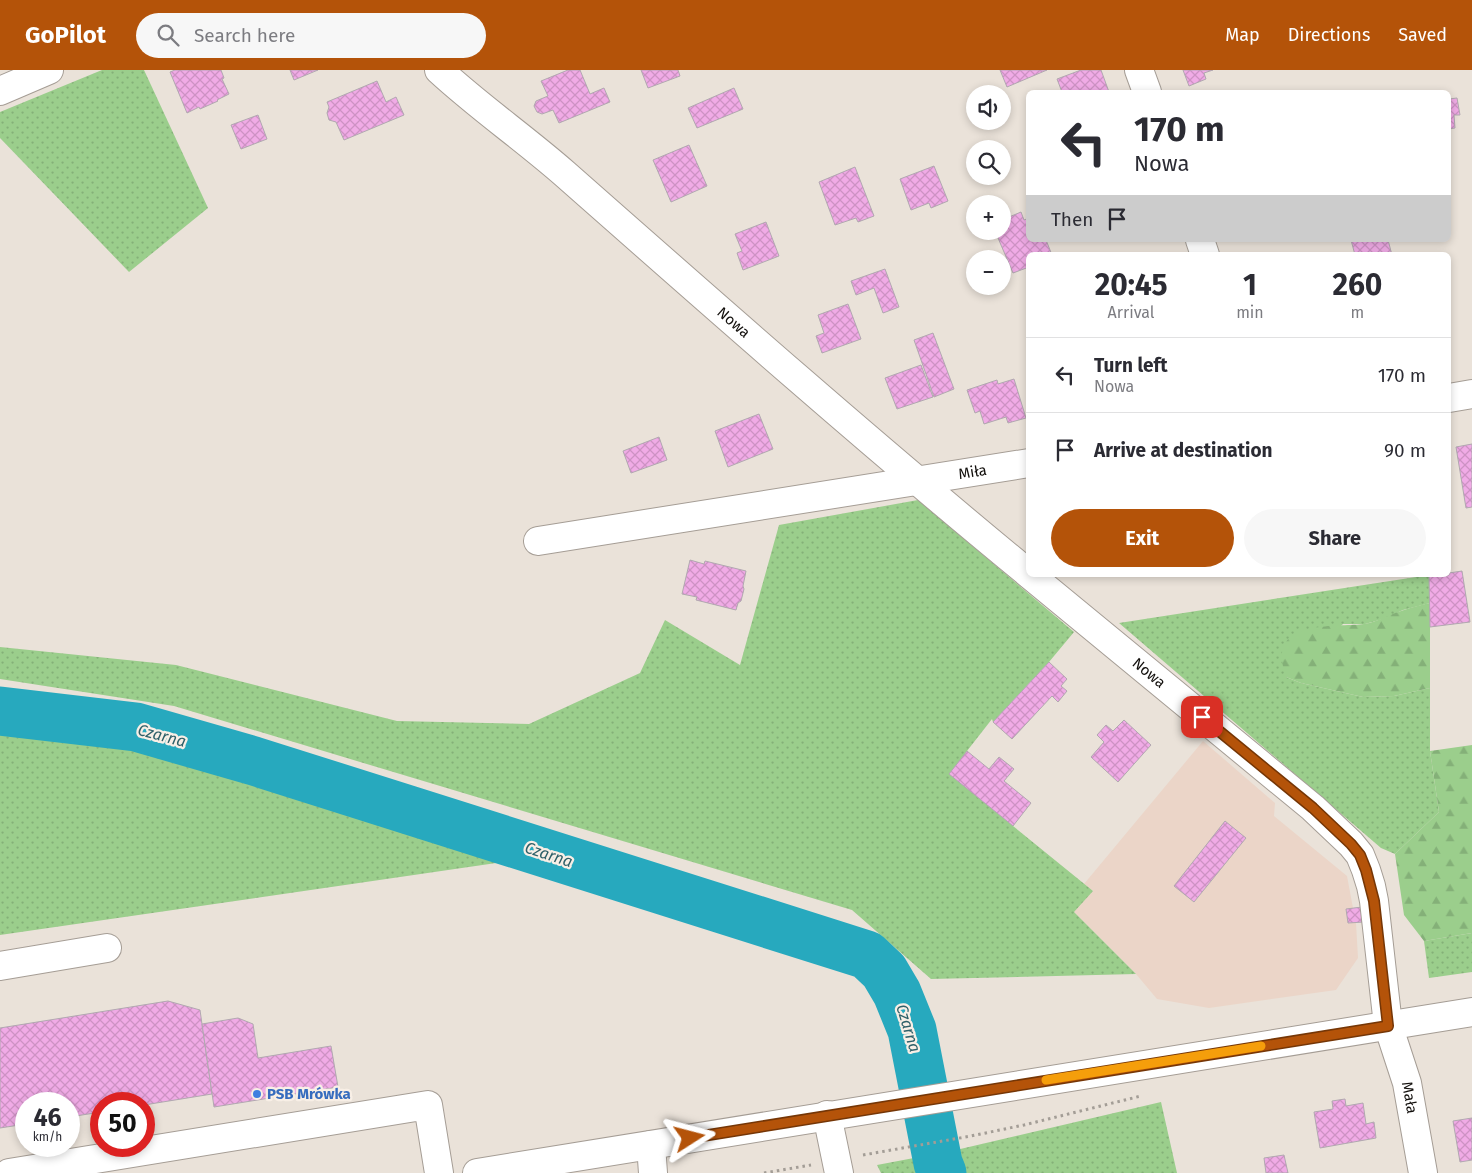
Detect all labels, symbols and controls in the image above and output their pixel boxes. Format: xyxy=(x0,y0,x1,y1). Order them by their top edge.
search box xyxy=(136,13,486,58)
text: GoPilot xyxy=(25,21,106,49)
icon: search xyxy=(154,21,182,49)
text: Search here xyxy=(194,24,295,47)
text: Map xyxy=(1225,24,1260,46)
text: Directions xyxy=(1288,24,1370,46)
text: Saved xyxy=(1398,24,1447,46)
map controls xyxy=(966,85,1011,295)
button: sound xyxy=(966,85,1011,130)
text: 170 m xyxy=(1134,108,1225,150)
icon: left xyxy=(1051,110,1116,175)
button: search xyxy=(966,140,1011,185)
text: Nowa xyxy=(1134,150,1189,177)
button: + xyxy=(966,195,1011,240)
icon: arrive xyxy=(1103,205,1131,233)
text: Then xyxy=(1051,208,1093,231)
button: − xyxy=(966,250,1011,295)
text: 20:45 xyxy=(1095,267,1167,303)
text: 1 xyxy=(1243,267,1257,303)
text: 260 xyxy=(1332,267,1382,303)
street label: Nowa xyxy=(713,303,754,342)
text: Arrival xyxy=(1108,303,1155,322)
text: min xyxy=(1236,303,1264,322)
text: m xyxy=(1351,303,1364,322)
text: Turn left xyxy=(1094,354,1168,377)
icon: left xyxy=(1051,361,1079,389)
text: 170 m xyxy=(1378,364,1426,387)
text: Nowa xyxy=(1094,377,1134,396)
icon: arrive xyxy=(1051,436,1079,464)
text: Arrive at destination xyxy=(1094,439,1273,462)
text: 90 m xyxy=(1384,439,1426,462)
street label: Miła xyxy=(957,461,988,483)
button: Exit xyxy=(1051,509,1234,567)
button: Share xyxy=(1244,509,1426,567)
street label: Nowa xyxy=(1129,654,1169,692)
pin xyxy=(1181,696,1223,738)
icon: arrive xyxy=(1188,703,1216,731)
water label: Czarna xyxy=(136,720,188,751)
water label: Czarna xyxy=(523,838,575,871)
water label: Czarna xyxy=(892,1002,925,1054)
street label: Mała xyxy=(1398,1080,1421,1115)
place label: PSB Mrówka xyxy=(267,1085,351,1103)
marker: PSB Mrówka xyxy=(251,1088,263,1100)
speed limit sign: 50 xyxy=(90,1092,155,1157)
text: 46 xyxy=(33,1103,62,1133)
position arrow xyxy=(663,1111,715,1163)
text: km/h xyxy=(33,1130,62,1144)

